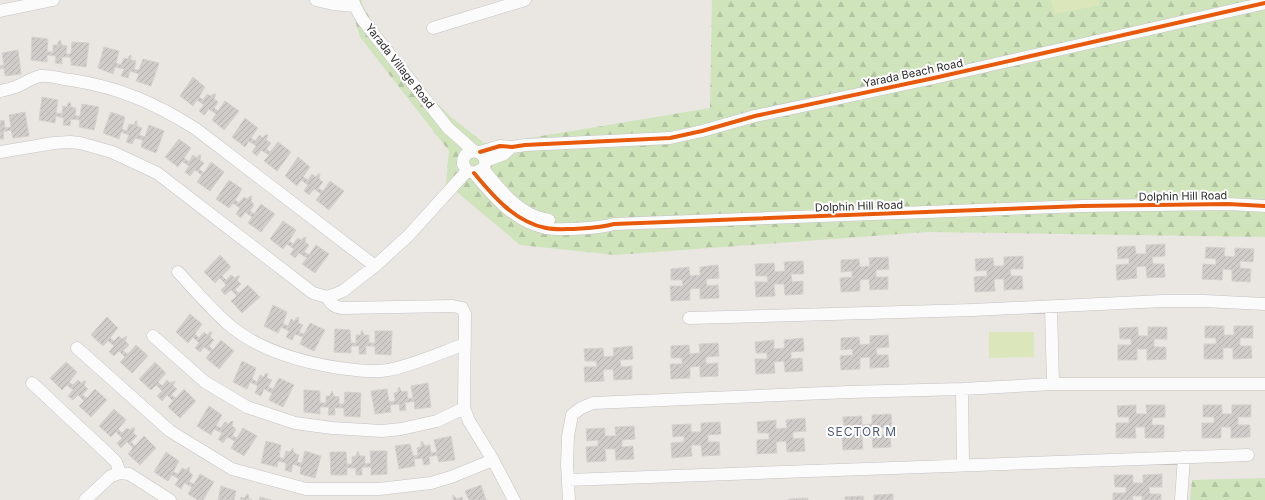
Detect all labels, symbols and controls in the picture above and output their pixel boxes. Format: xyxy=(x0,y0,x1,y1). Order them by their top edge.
street label: Yarada Village Road xyxy=(363,21,437,111)
street label: Yarada Beach Road xyxy=(862,56,964,90)
street label: Dolphin Hill Road xyxy=(1139,188,1227,204)
street label: Dolphin Hill Road xyxy=(815,197,903,215)
district label: SECTOR M xyxy=(827,424,897,439)

